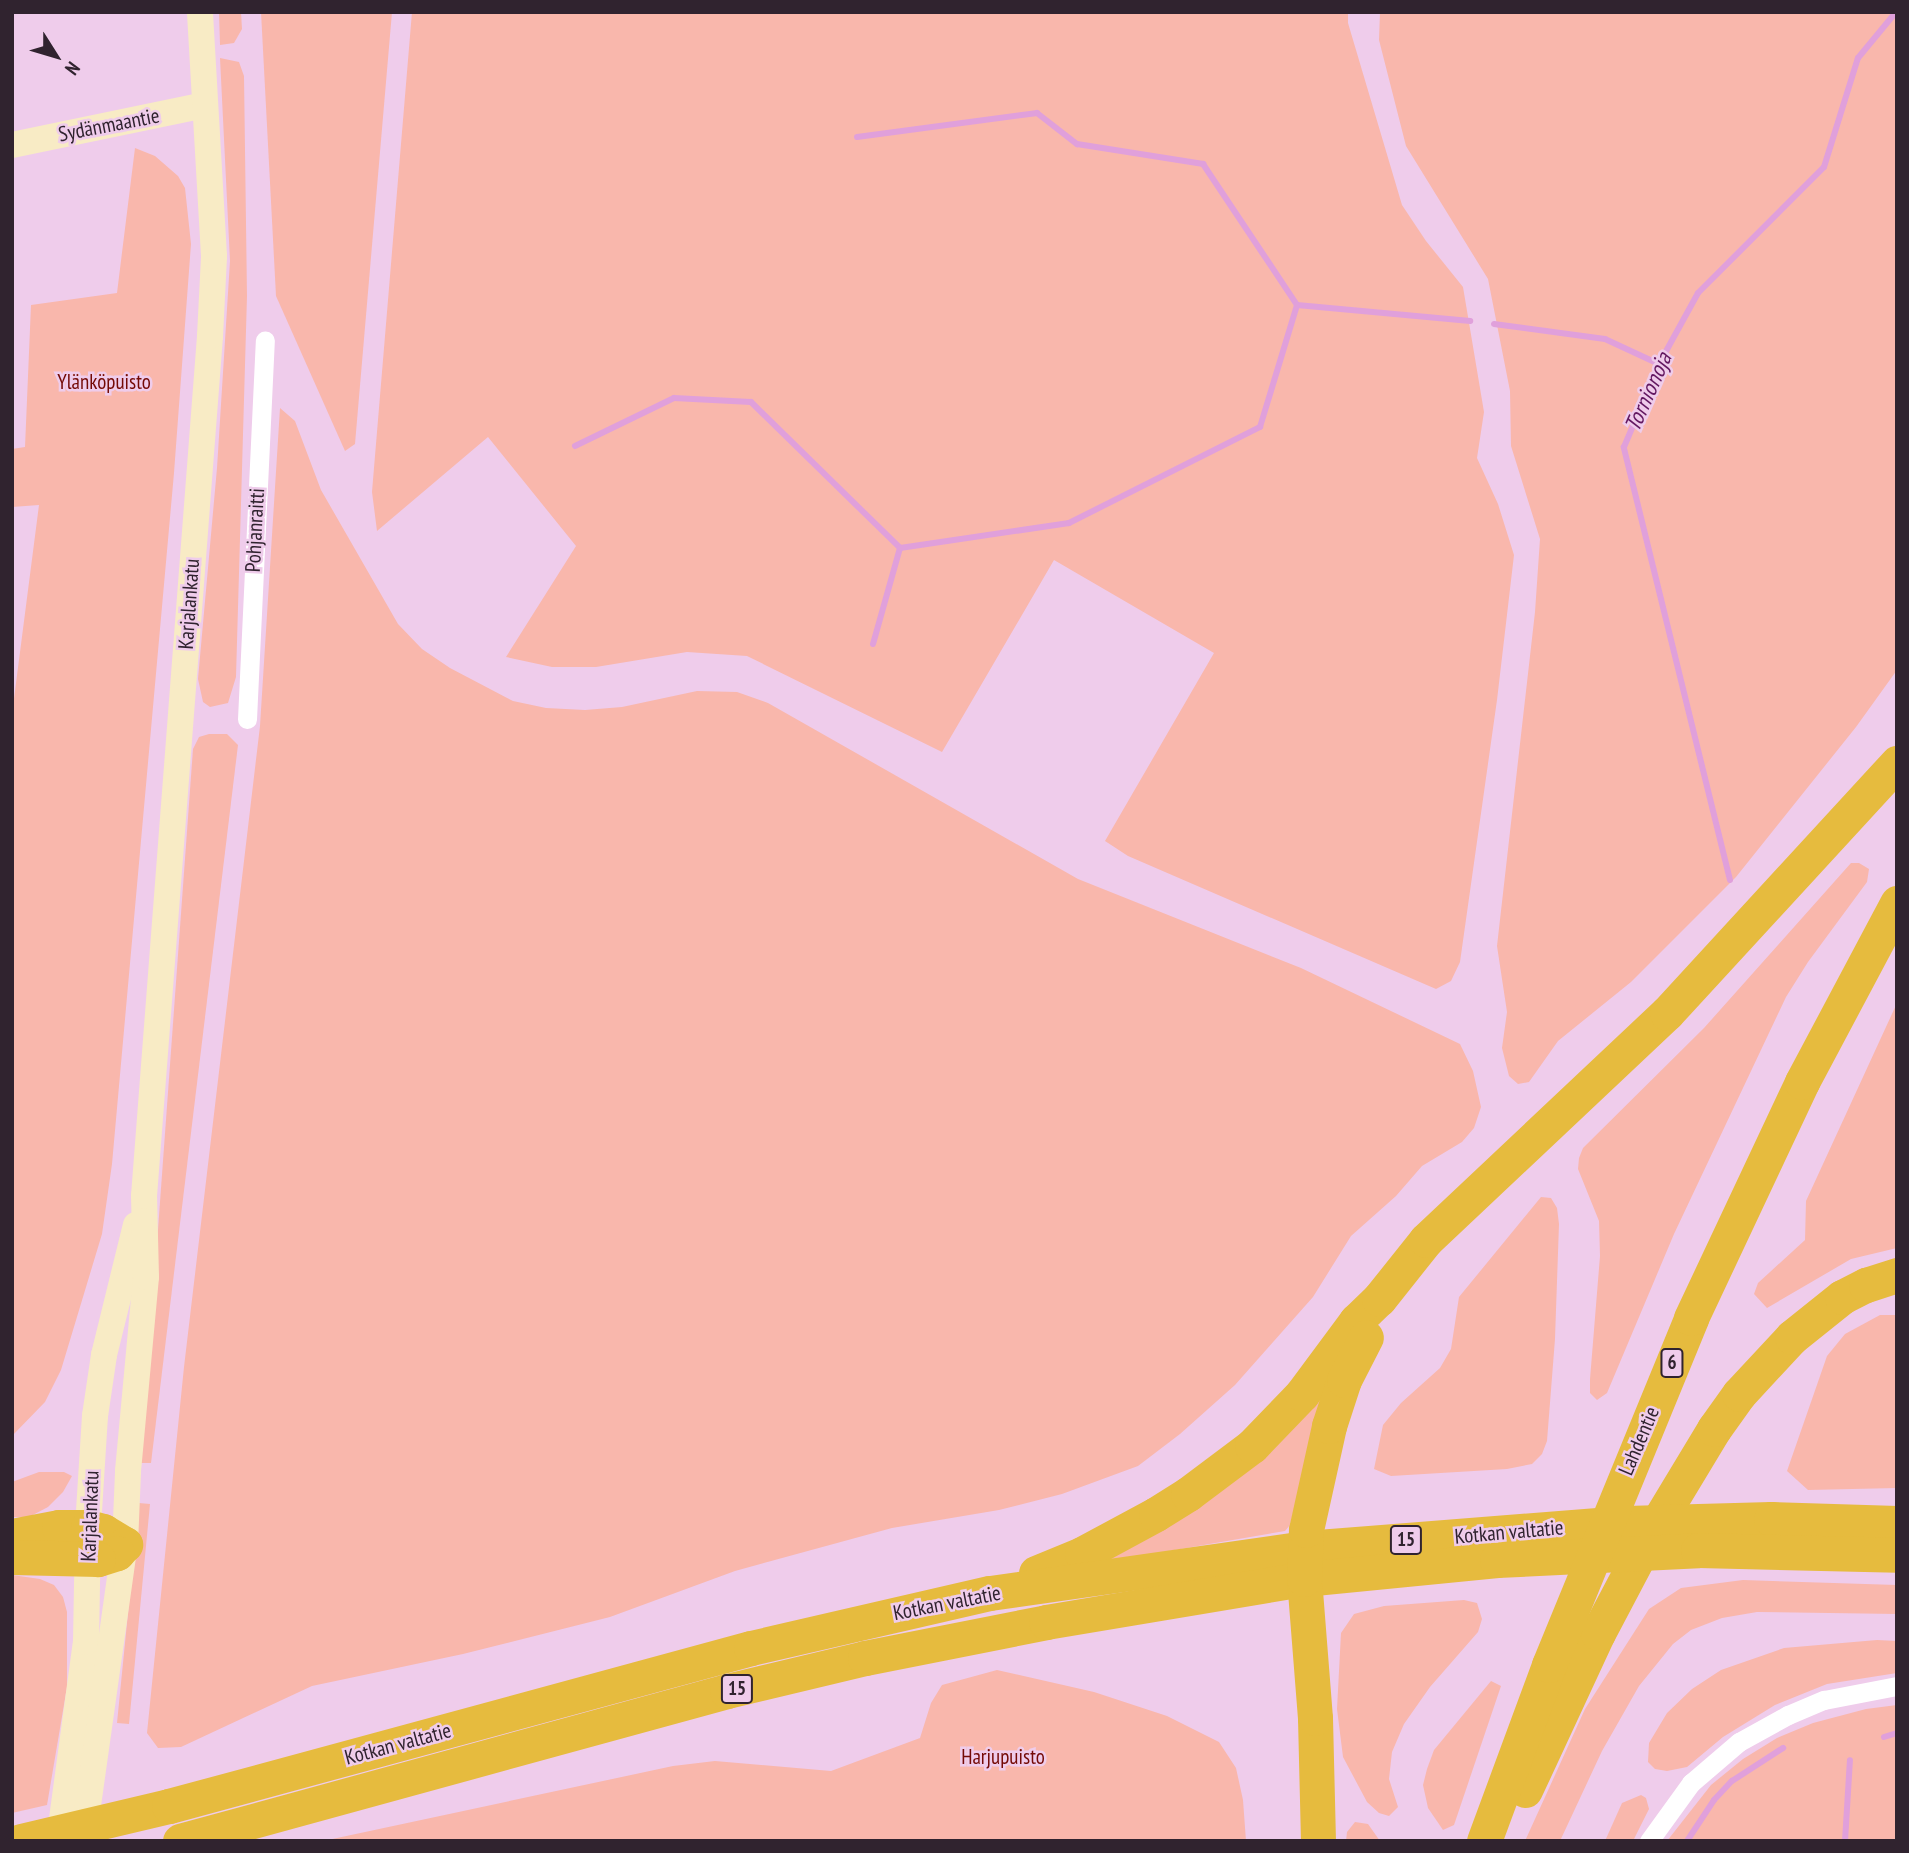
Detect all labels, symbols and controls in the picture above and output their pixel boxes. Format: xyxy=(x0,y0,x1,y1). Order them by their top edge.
north arrow xyxy=(21,21,91,91)
text: N xyxy=(60,57,85,80)
street label: Sydänmaantie xyxy=(56,103,162,147)
water label: Tornionoja xyxy=(1618,348,1678,436)
park label: Ylänköpuisto xyxy=(57,369,151,395)
street label: Pohjanraitti xyxy=(240,487,270,573)
street label: Karjalankatu xyxy=(173,558,205,650)
road number: 6 xyxy=(1660,1348,1684,1378)
street label: Lahdentie xyxy=(1613,1403,1665,1479)
street label: Karjalankatu xyxy=(76,1470,104,1562)
street label: Kotkan valtatie xyxy=(1453,1515,1565,1549)
road number: 15 xyxy=(1388,1524,1424,1556)
street label: Kotkan valtatie xyxy=(891,1580,1003,1626)
road number: 15 xyxy=(720,1674,754,1704)
street label: Kotkan valtatie xyxy=(342,1718,454,1770)
park label: Harjupuisto xyxy=(961,1744,1045,1770)

